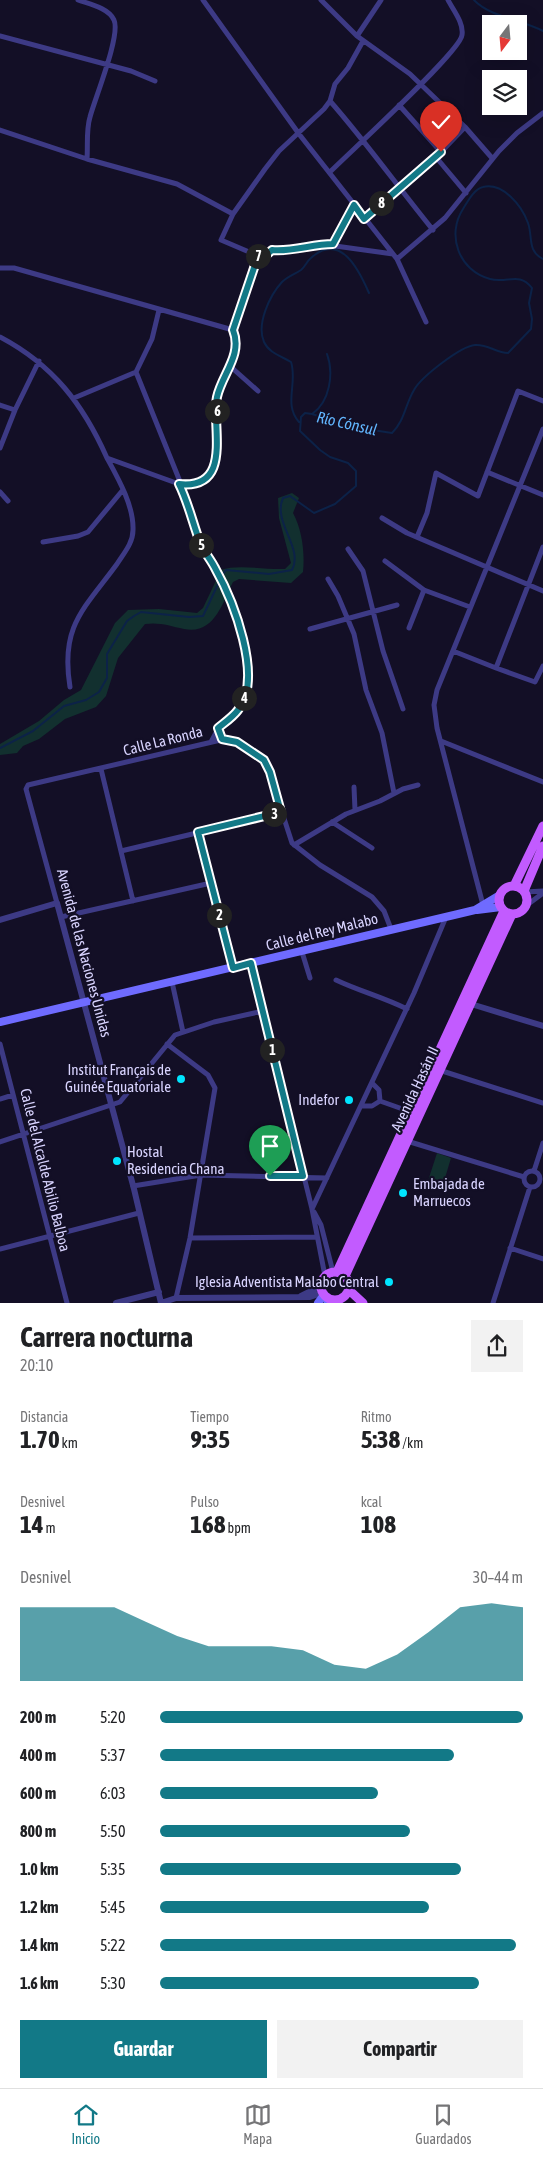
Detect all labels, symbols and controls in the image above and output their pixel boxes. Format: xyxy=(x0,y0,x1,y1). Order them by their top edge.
north arrow xyxy=(482,15,528,60)
map controls xyxy=(482,15,527,115)
button: layers xyxy=(482,70,527,115)
pin xyxy=(420,101,462,152)
icon: check xyxy=(427,108,455,136)
pin: 8 xyxy=(368,190,394,216)
text: 8 xyxy=(378,195,385,211)
pin: 7 xyxy=(246,244,270,268)
text: 7 xyxy=(255,248,262,264)
pin: 6 xyxy=(204,398,230,424)
text: 6 xyxy=(214,403,221,419)
water label: Río Cónsul xyxy=(315,407,379,439)
pin: 5 xyxy=(188,532,214,558)
text: 5 xyxy=(198,537,205,553)
pin: 4 xyxy=(232,686,256,710)
text: 4 xyxy=(241,690,248,706)
street label: Calle La Ronda xyxy=(121,722,204,759)
pin: 3 xyxy=(262,802,286,826)
text: 3 xyxy=(271,806,278,822)
street label: Avenida de las Naciones Unidas xyxy=(54,867,115,1039)
pin: 2 xyxy=(206,902,232,928)
text: 2 xyxy=(216,907,223,923)
street label: Calle del Rey Malabo xyxy=(264,909,380,954)
pin: 1 xyxy=(260,1038,284,1062)
text: 1 xyxy=(269,1042,276,1058)
street label: Avenida Hasán II xyxy=(387,1044,442,1134)
place label: Institut Français de Guinée Equatoriale xyxy=(65,1061,171,1095)
marker: Institut Français de Guinée Equatoriale xyxy=(175,1073,187,1085)
street label: Calle del Alcalde Abilio Balboa xyxy=(17,1087,74,1253)
place label: Indefor xyxy=(298,1091,340,1108)
marker: Indefor xyxy=(343,1094,355,1106)
pin xyxy=(249,1125,291,1176)
icon: arrive xyxy=(256,1132,284,1160)
place label: Hostal Residencia Chana xyxy=(127,1143,225,1177)
marker: Hostal Residencia Chana xyxy=(111,1155,123,1167)
place label: Embajada de Marruecos xyxy=(413,1175,485,1209)
marker: Embajada de Marruecos xyxy=(397,1187,409,1199)
place label: Iglesia Adventista Malabo Central xyxy=(195,1273,379,1290)
marker: Iglesia Adventista Malabo Central xyxy=(383,1276,395,1288)
button: share xyxy=(471,1320,523,1372)
text: Carrera nocturna xyxy=(20,1321,193,1353)
text: 20:10 xyxy=(20,1356,53,1374)
text: Distancia xyxy=(20,1409,68,1425)
text: Tiempo xyxy=(190,1409,229,1425)
text: Ritmo xyxy=(361,1409,392,1425)
text: 1.70 xyxy=(20,1425,60,1453)
text: 9:35 xyxy=(190,1425,230,1453)
text: 5:38 xyxy=(361,1425,400,1453)
text: km xyxy=(60,1435,78,1451)
text: /km xyxy=(400,1435,423,1451)
text: Desnivel xyxy=(20,1494,65,1510)
text: Pulso xyxy=(190,1494,219,1510)
text: kcal xyxy=(361,1494,382,1510)
text: 14 xyxy=(20,1510,44,1538)
text: 168 xyxy=(190,1510,226,1538)
text: 108 xyxy=(361,1510,396,1538)
text: m xyxy=(44,1520,56,1536)
text: bpm xyxy=(226,1520,251,1536)
text: Desnivel xyxy=(20,1568,71,1586)
text: 30–44 m xyxy=(473,1568,523,1586)
text: 200 m xyxy=(20,1708,56,1726)
text: 5:20 xyxy=(100,1708,125,1726)
text: 400 m xyxy=(20,1746,56,1764)
text: 5:37 xyxy=(100,1746,125,1764)
text: 600 m xyxy=(20,1784,56,1802)
text: 6:03 xyxy=(100,1784,126,1802)
text: 800 m xyxy=(20,1822,56,1840)
text: 5:50 xyxy=(100,1822,125,1840)
text: 1.0 km xyxy=(20,1860,59,1878)
text: 5:35 xyxy=(100,1860,125,1878)
text: 1.2 km xyxy=(20,1898,59,1916)
text: 5:45 xyxy=(100,1898,125,1916)
text: 1.4 km xyxy=(20,1936,59,1954)
text: 5:22 xyxy=(100,1936,125,1954)
text: 1.6 km xyxy=(20,1974,59,1992)
text: 5:30 xyxy=(100,1974,125,1992)
button: Guardar xyxy=(20,2020,267,2078)
button: Compartir xyxy=(277,2020,523,2078)
tab: Inicio xyxy=(72,2101,100,2147)
tab: Mapa xyxy=(243,2101,272,2147)
tab: Guardados xyxy=(415,2101,471,2147)

